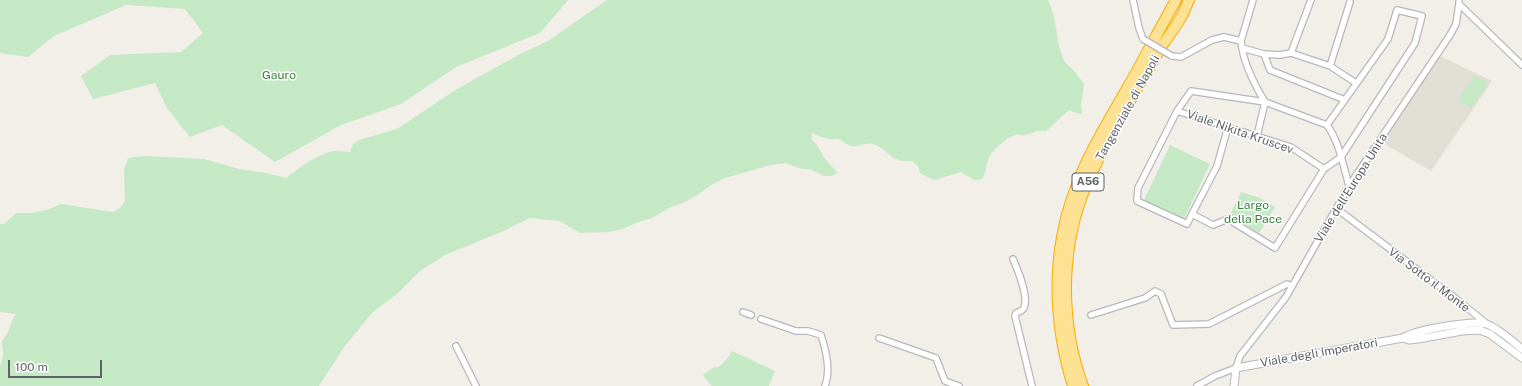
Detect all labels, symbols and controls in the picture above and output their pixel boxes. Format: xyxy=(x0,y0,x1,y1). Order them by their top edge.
street label: Tangenziale di Napoli xyxy=(1093,53,1163,163)
park label: Gauro xyxy=(262,68,296,82)
street label: Viale Nikita Kruscev xyxy=(1185,107,1295,157)
street label: Viale dell'Europa Unita xyxy=(1311,131,1391,245)
road number: A56 xyxy=(1072,173,1104,191)
park label: Largo della Pace xyxy=(1224,198,1282,226)
street label: Via Sotto il Monte xyxy=(1385,245,1473,315)
street label: Viale degli Imperatori xyxy=(1259,336,1379,370)
scale bar xyxy=(10,352,104,378)
text: 100 m xyxy=(15,360,48,374)

